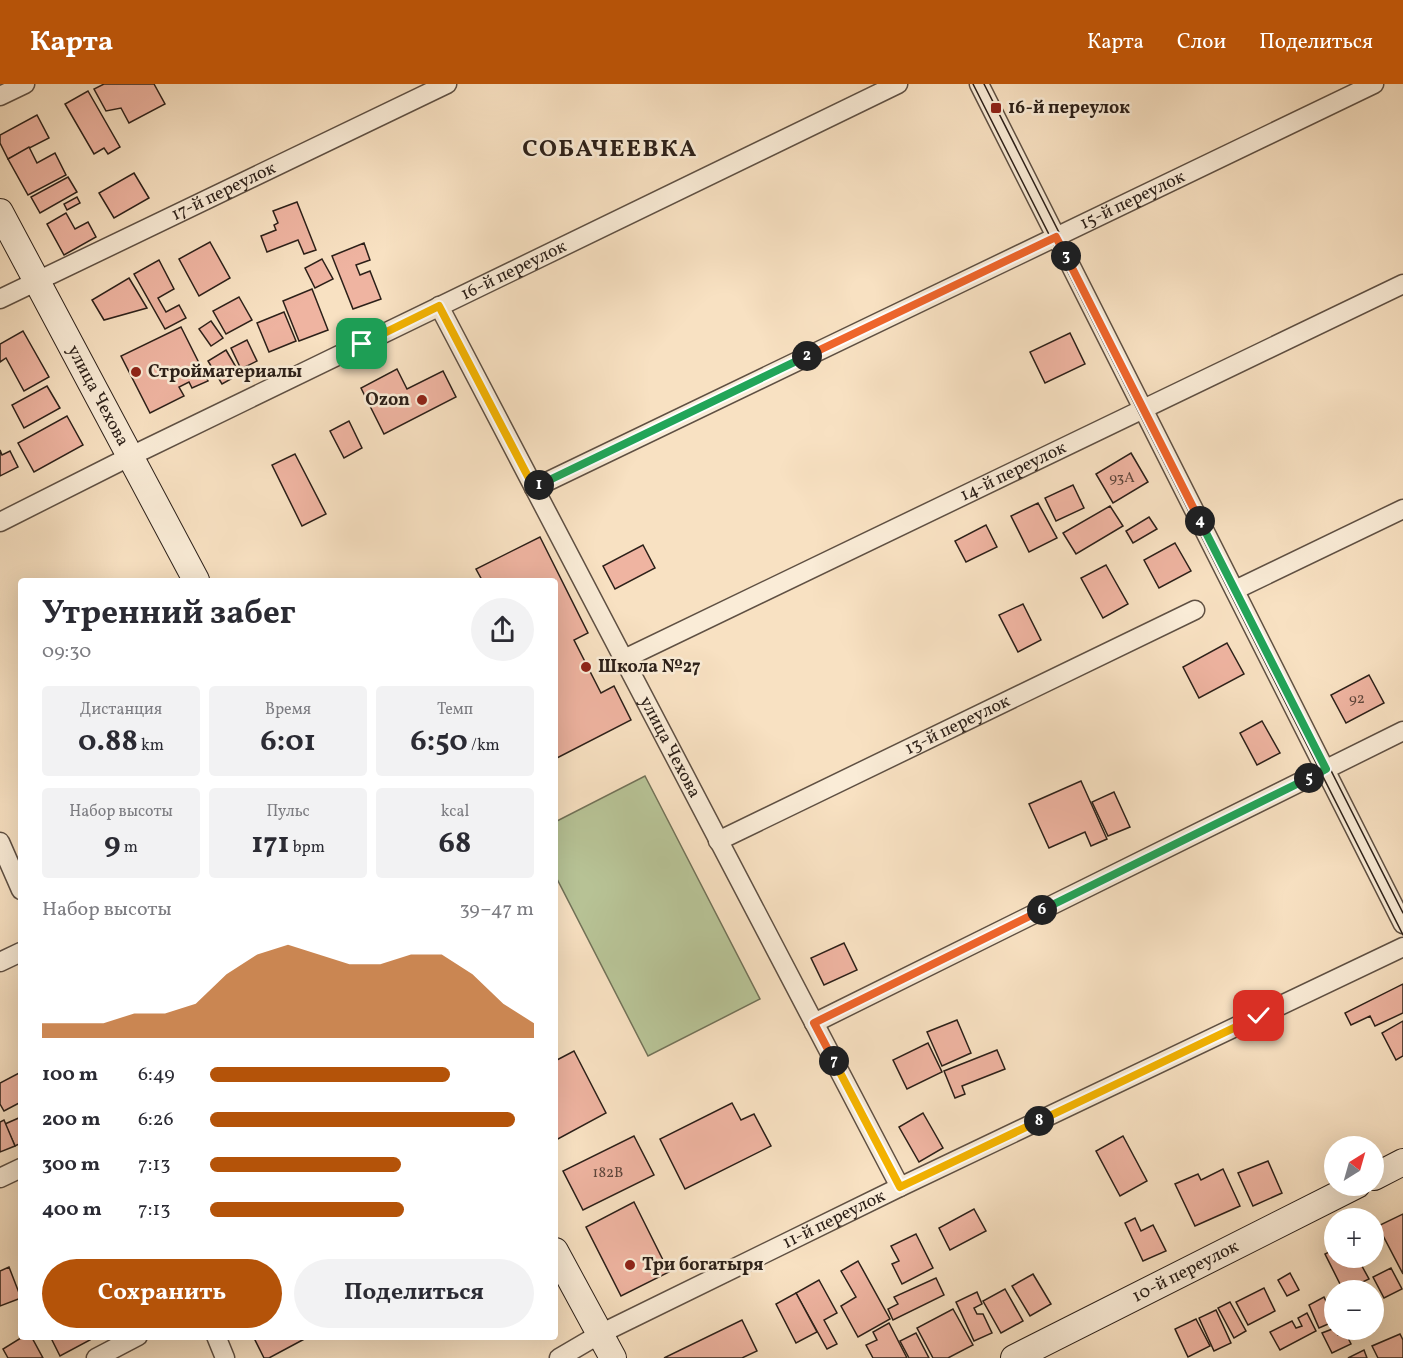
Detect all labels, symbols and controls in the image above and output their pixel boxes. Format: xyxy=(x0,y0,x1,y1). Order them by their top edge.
text: Карта xyxy=(30,23,113,62)
text: Карта xyxy=(1087,28,1144,57)
text: Слои xyxy=(1177,28,1226,57)
text: Поделиться xyxy=(1259,28,1373,57)
place label: 16-й переулок xyxy=(1008,96,1130,121)
marker: 16-й переулок xyxy=(989,101,1003,115)
district label: СОБАЧЕЕВКА xyxy=(522,133,698,167)
street label: 17-й переулок xyxy=(167,156,280,227)
street label: 15-й переулок xyxy=(1076,164,1189,236)
street label: 16-й переулок xyxy=(457,234,571,307)
pin: 3 xyxy=(1051,241,1081,271)
text: 3 xyxy=(1062,245,1070,267)
pin xyxy=(336,318,387,369)
icon: arrive xyxy=(345,327,378,360)
street label: улица Чехова xyxy=(61,340,135,451)
pin: 2 xyxy=(792,341,822,371)
text: 2 xyxy=(803,345,811,367)
place label: Стройматериалы xyxy=(148,360,302,385)
marker: Стройматериалы xyxy=(129,365,143,379)
place label: Ozon xyxy=(365,388,410,413)
marker: Ozon xyxy=(415,393,429,407)
street label: 14-й переулок xyxy=(956,435,1071,508)
house number: 93А xyxy=(1109,468,1135,489)
pin: 1 xyxy=(524,470,554,500)
text: 1 xyxy=(536,474,542,496)
pin: 4 xyxy=(1185,506,1215,536)
text: 4 xyxy=(1195,510,1205,532)
text: Утренний забег xyxy=(42,592,296,638)
button: share xyxy=(471,598,534,661)
text: 09:30 xyxy=(42,638,91,666)
place label: Школа №27 xyxy=(598,655,701,680)
marker: Школа №27 xyxy=(579,660,593,674)
street label: 13-й переулок xyxy=(901,689,1015,761)
house number: 92 xyxy=(1349,689,1365,710)
street label: улица Чехова xyxy=(633,692,707,803)
text: Дистанция xyxy=(80,699,162,721)
text: Время xyxy=(265,699,311,721)
text: Темп xyxy=(437,699,473,721)
text: 0.88 xyxy=(78,721,138,763)
text: 6:01 xyxy=(260,721,316,763)
text: 6:50 xyxy=(410,721,468,763)
text: km xyxy=(138,735,164,757)
text: /km xyxy=(468,735,500,757)
pin: 5 xyxy=(1294,763,1324,793)
text: 5 xyxy=(1305,767,1313,789)
text: Набор высоты xyxy=(69,801,173,823)
text: Пульс xyxy=(266,801,310,823)
text: kcal xyxy=(441,801,469,823)
text: 9 xyxy=(104,823,121,865)
text: 171 xyxy=(251,823,290,865)
text: 68 xyxy=(439,823,471,865)
text: m xyxy=(121,837,138,859)
text: bpm xyxy=(290,837,325,859)
pin: 6 xyxy=(1027,895,1057,925)
text: Набор высоты xyxy=(42,896,172,924)
text: 39–47 m xyxy=(460,896,534,924)
text: 6 xyxy=(1038,899,1046,921)
pin xyxy=(1233,990,1284,1041)
icon: check xyxy=(1242,999,1275,1032)
pin: 7 xyxy=(819,1046,849,1076)
text: 7 xyxy=(830,1050,838,1072)
text: 100 m xyxy=(42,1061,98,1089)
text: 6:49 xyxy=(138,1061,175,1089)
text: 200 m xyxy=(42,1106,100,1134)
text: 6:26 xyxy=(138,1106,174,1134)
pin: 8 xyxy=(1024,1106,1054,1136)
text: 8 xyxy=(1035,1110,1043,1132)
north arrow xyxy=(1324,1136,1384,1196)
map controls xyxy=(1324,1136,1384,1340)
text: 300 m xyxy=(42,1151,100,1179)
text: 7:13 xyxy=(138,1151,170,1179)
house number: 182В xyxy=(593,1163,623,1184)
street label: 11-й переулок xyxy=(778,1183,890,1255)
text: 400 m xyxy=(42,1196,102,1224)
text: 7:13 xyxy=(138,1196,170,1224)
button: + xyxy=(1324,1208,1384,1268)
street label: 10-й переулок xyxy=(1128,1234,1243,1309)
place label: Три богатыря xyxy=(642,1253,764,1278)
marker: Три богатыря xyxy=(623,1258,637,1272)
button: Сохранить xyxy=(42,1259,282,1328)
button: Поделиться xyxy=(294,1259,534,1328)
button: − xyxy=(1324,1280,1384,1340)

